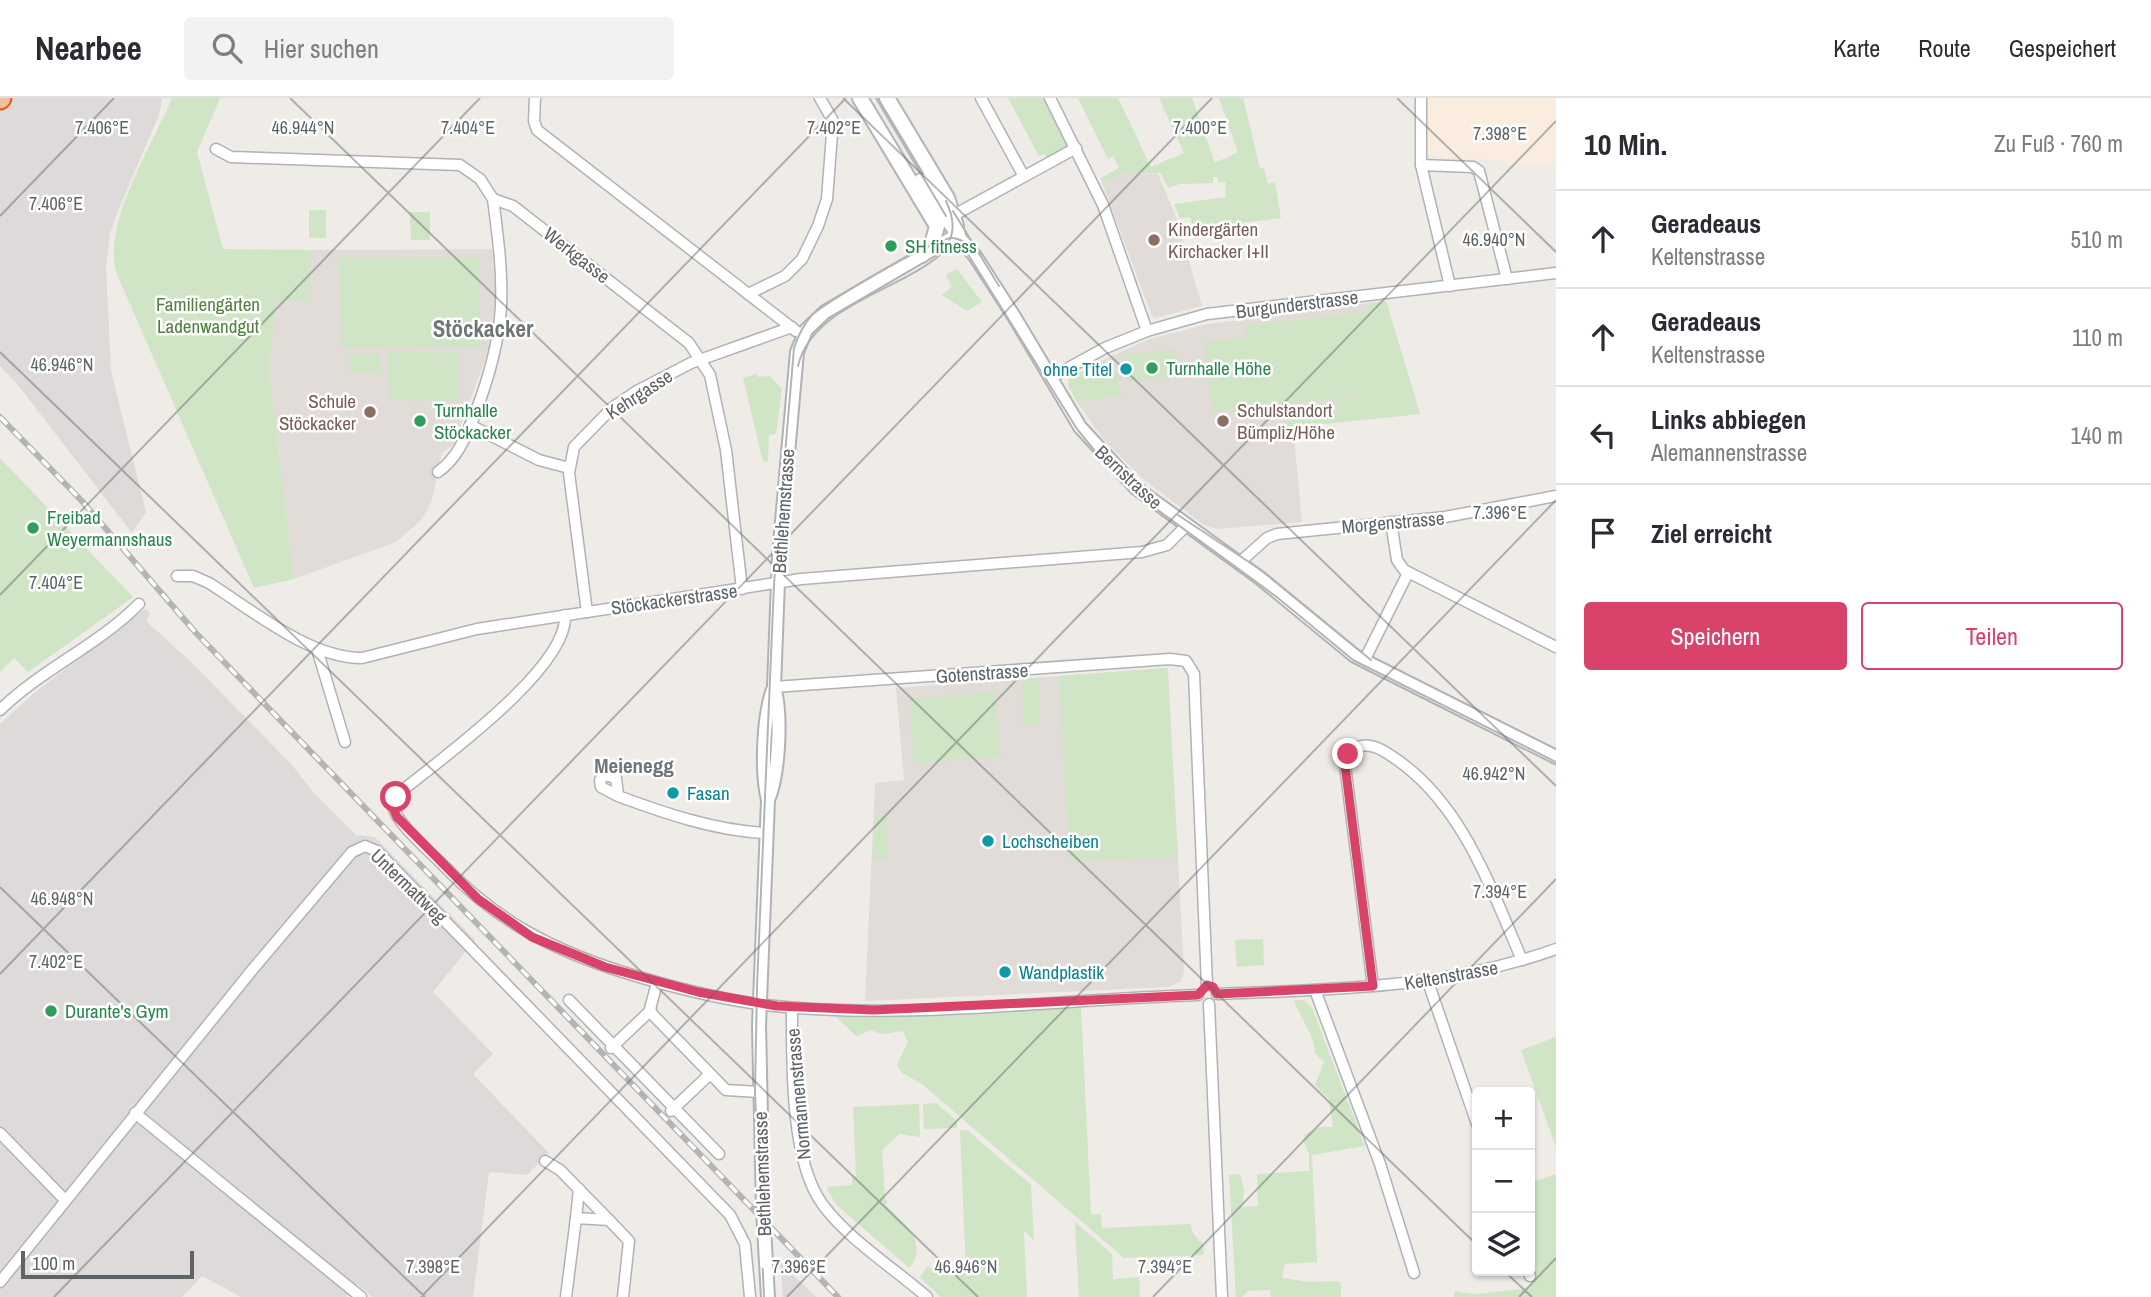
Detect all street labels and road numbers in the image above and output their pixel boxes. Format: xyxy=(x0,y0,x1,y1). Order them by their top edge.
street label: Werkgasse xyxy=(538,221,616,289)
street label: Burgunderstrasse xyxy=(1234,284,1360,324)
street label: Kehrgasse xyxy=(601,363,677,425)
street label: Bernstrasse xyxy=(1090,439,1168,515)
street label: Bethlehemstrasse xyxy=(766,448,800,574)
street label: Morgenstrasse xyxy=(1341,505,1445,539)
street label: Stöckackerstrasse xyxy=(609,577,739,621)
street label: Gotenstrasse xyxy=(935,657,1029,689)
street label: Untermattweg xyxy=(365,843,453,929)
street label: Keltenstrasse xyxy=(1402,954,1500,996)
street label: Normannenstrasse xyxy=(779,1027,817,1161)
street label: Bethlehemstrasse xyxy=(747,1111,777,1237)

